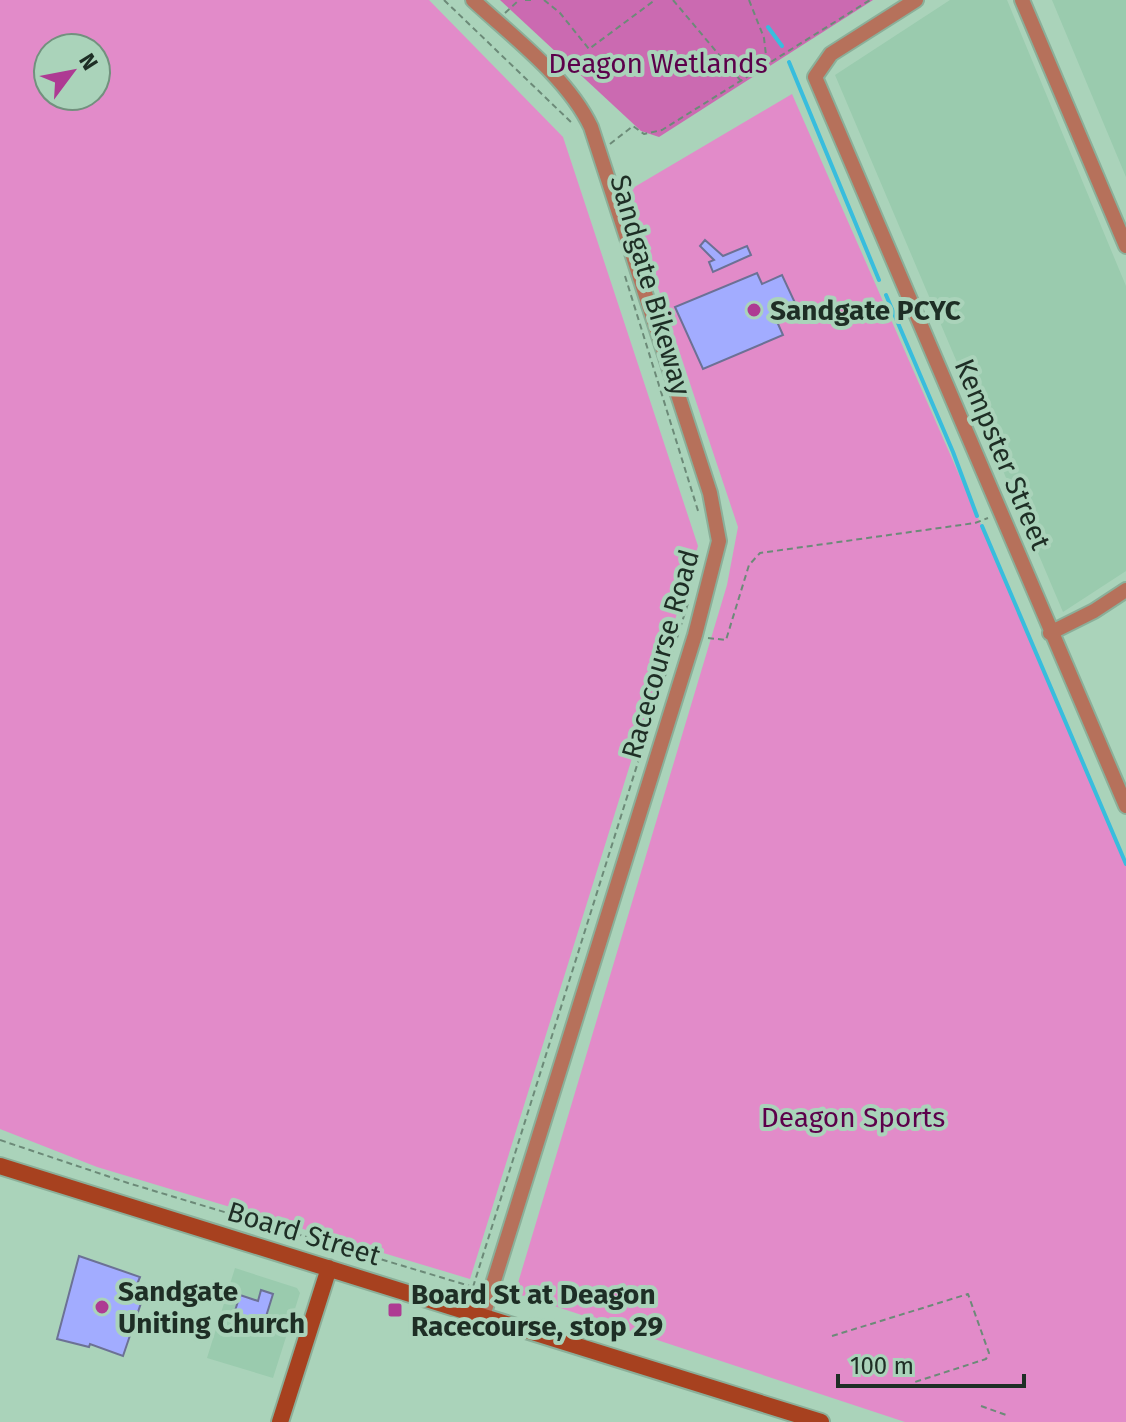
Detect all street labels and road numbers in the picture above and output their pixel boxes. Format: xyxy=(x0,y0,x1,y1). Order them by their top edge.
street label: Sandgate Bikeway xyxy=(603,171,698,399)
street label: Kempster Street xyxy=(947,354,1058,555)
street label: Racecourse Road xyxy=(615,546,706,763)
street label: Board Street xyxy=(223,1195,385,1273)

